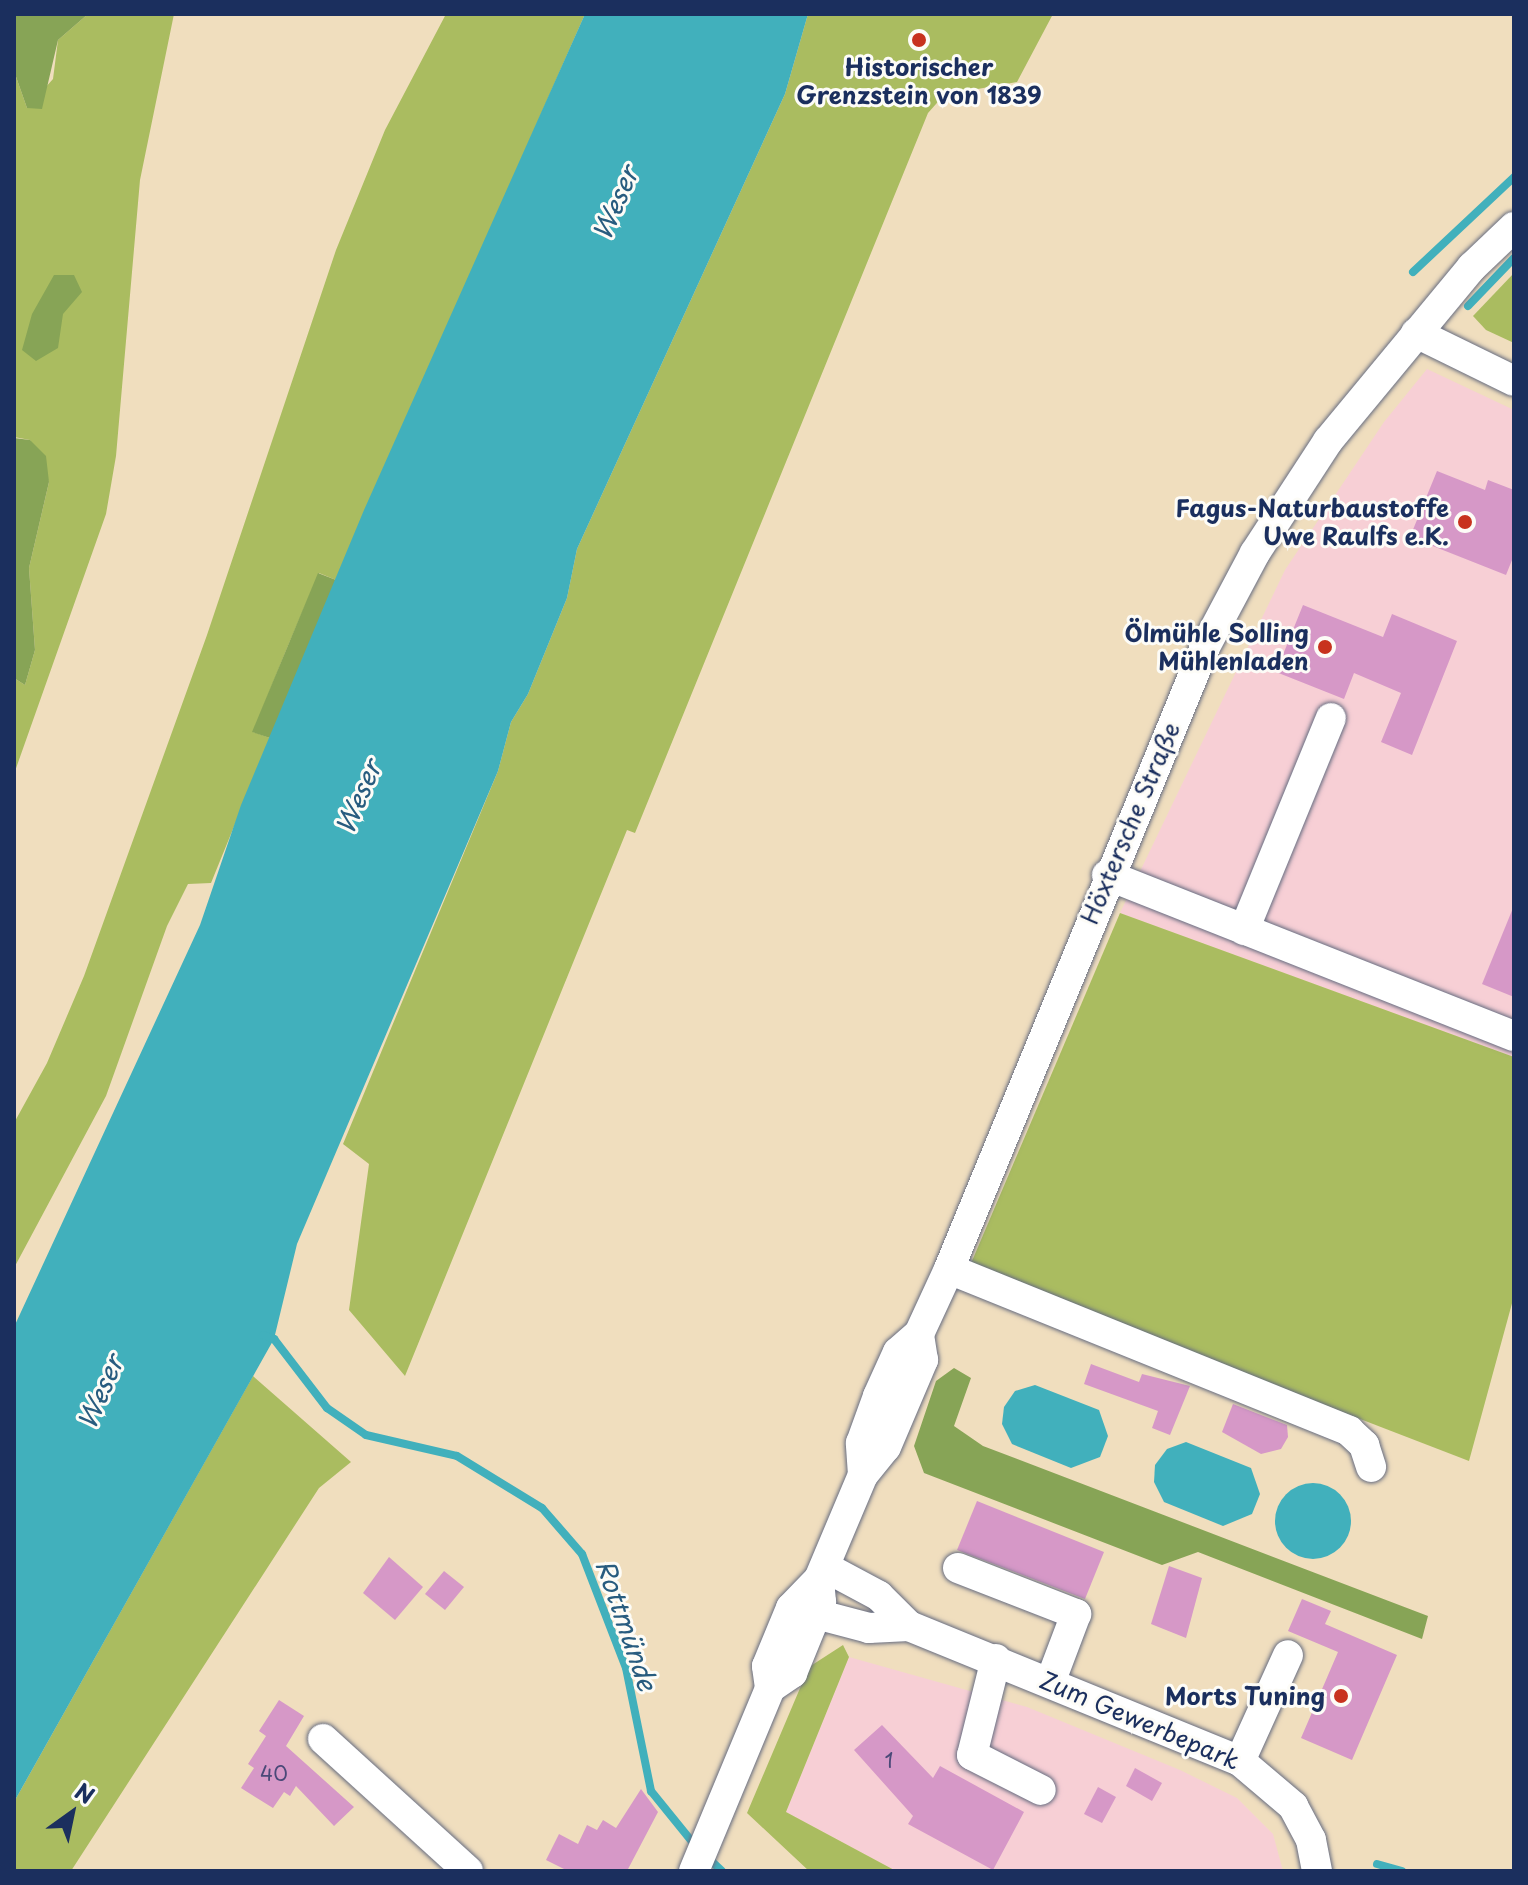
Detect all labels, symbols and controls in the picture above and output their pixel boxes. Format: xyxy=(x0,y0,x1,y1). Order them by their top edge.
marker: Historischer Grenzstein von 1839 xyxy=(910,31,928,49)
place label: Historischer Grenzstein von 1839 xyxy=(796,53,1042,109)
water label: Weser xyxy=(586,161,644,245)
place label: Fagus-Naturbaustoffe Uwe Raulfs e.K. xyxy=(1175,494,1449,550)
marker: Fagus-Naturbaustoffe Uwe Raulfs e.K. xyxy=(1456,513,1474,531)
place label: Ölmühle Solling Mühlenladen xyxy=(1123,619,1309,675)
marker: Ölmühle Solling Mühlenladen xyxy=(1316,638,1334,656)
street label: Höxtersche Straße xyxy=(1074,718,1186,928)
water label: Weser xyxy=(329,755,387,839)
water label: Weser xyxy=(71,1350,129,1434)
water label: Rottmünde xyxy=(590,1556,664,1694)
street label: Zum Gewerbepark xyxy=(1036,1665,1244,1775)
place label: Morts Tuning xyxy=(1165,1682,1325,1710)
marker: Morts Tuning xyxy=(1332,1687,1350,1705)
house number: 1 xyxy=(885,1748,893,1772)
house number: 40 xyxy=(260,1761,288,1785)
north arrow xyxy=(32,1773,112,1853)
text: N xyxy=(69,1774,102,1811)

